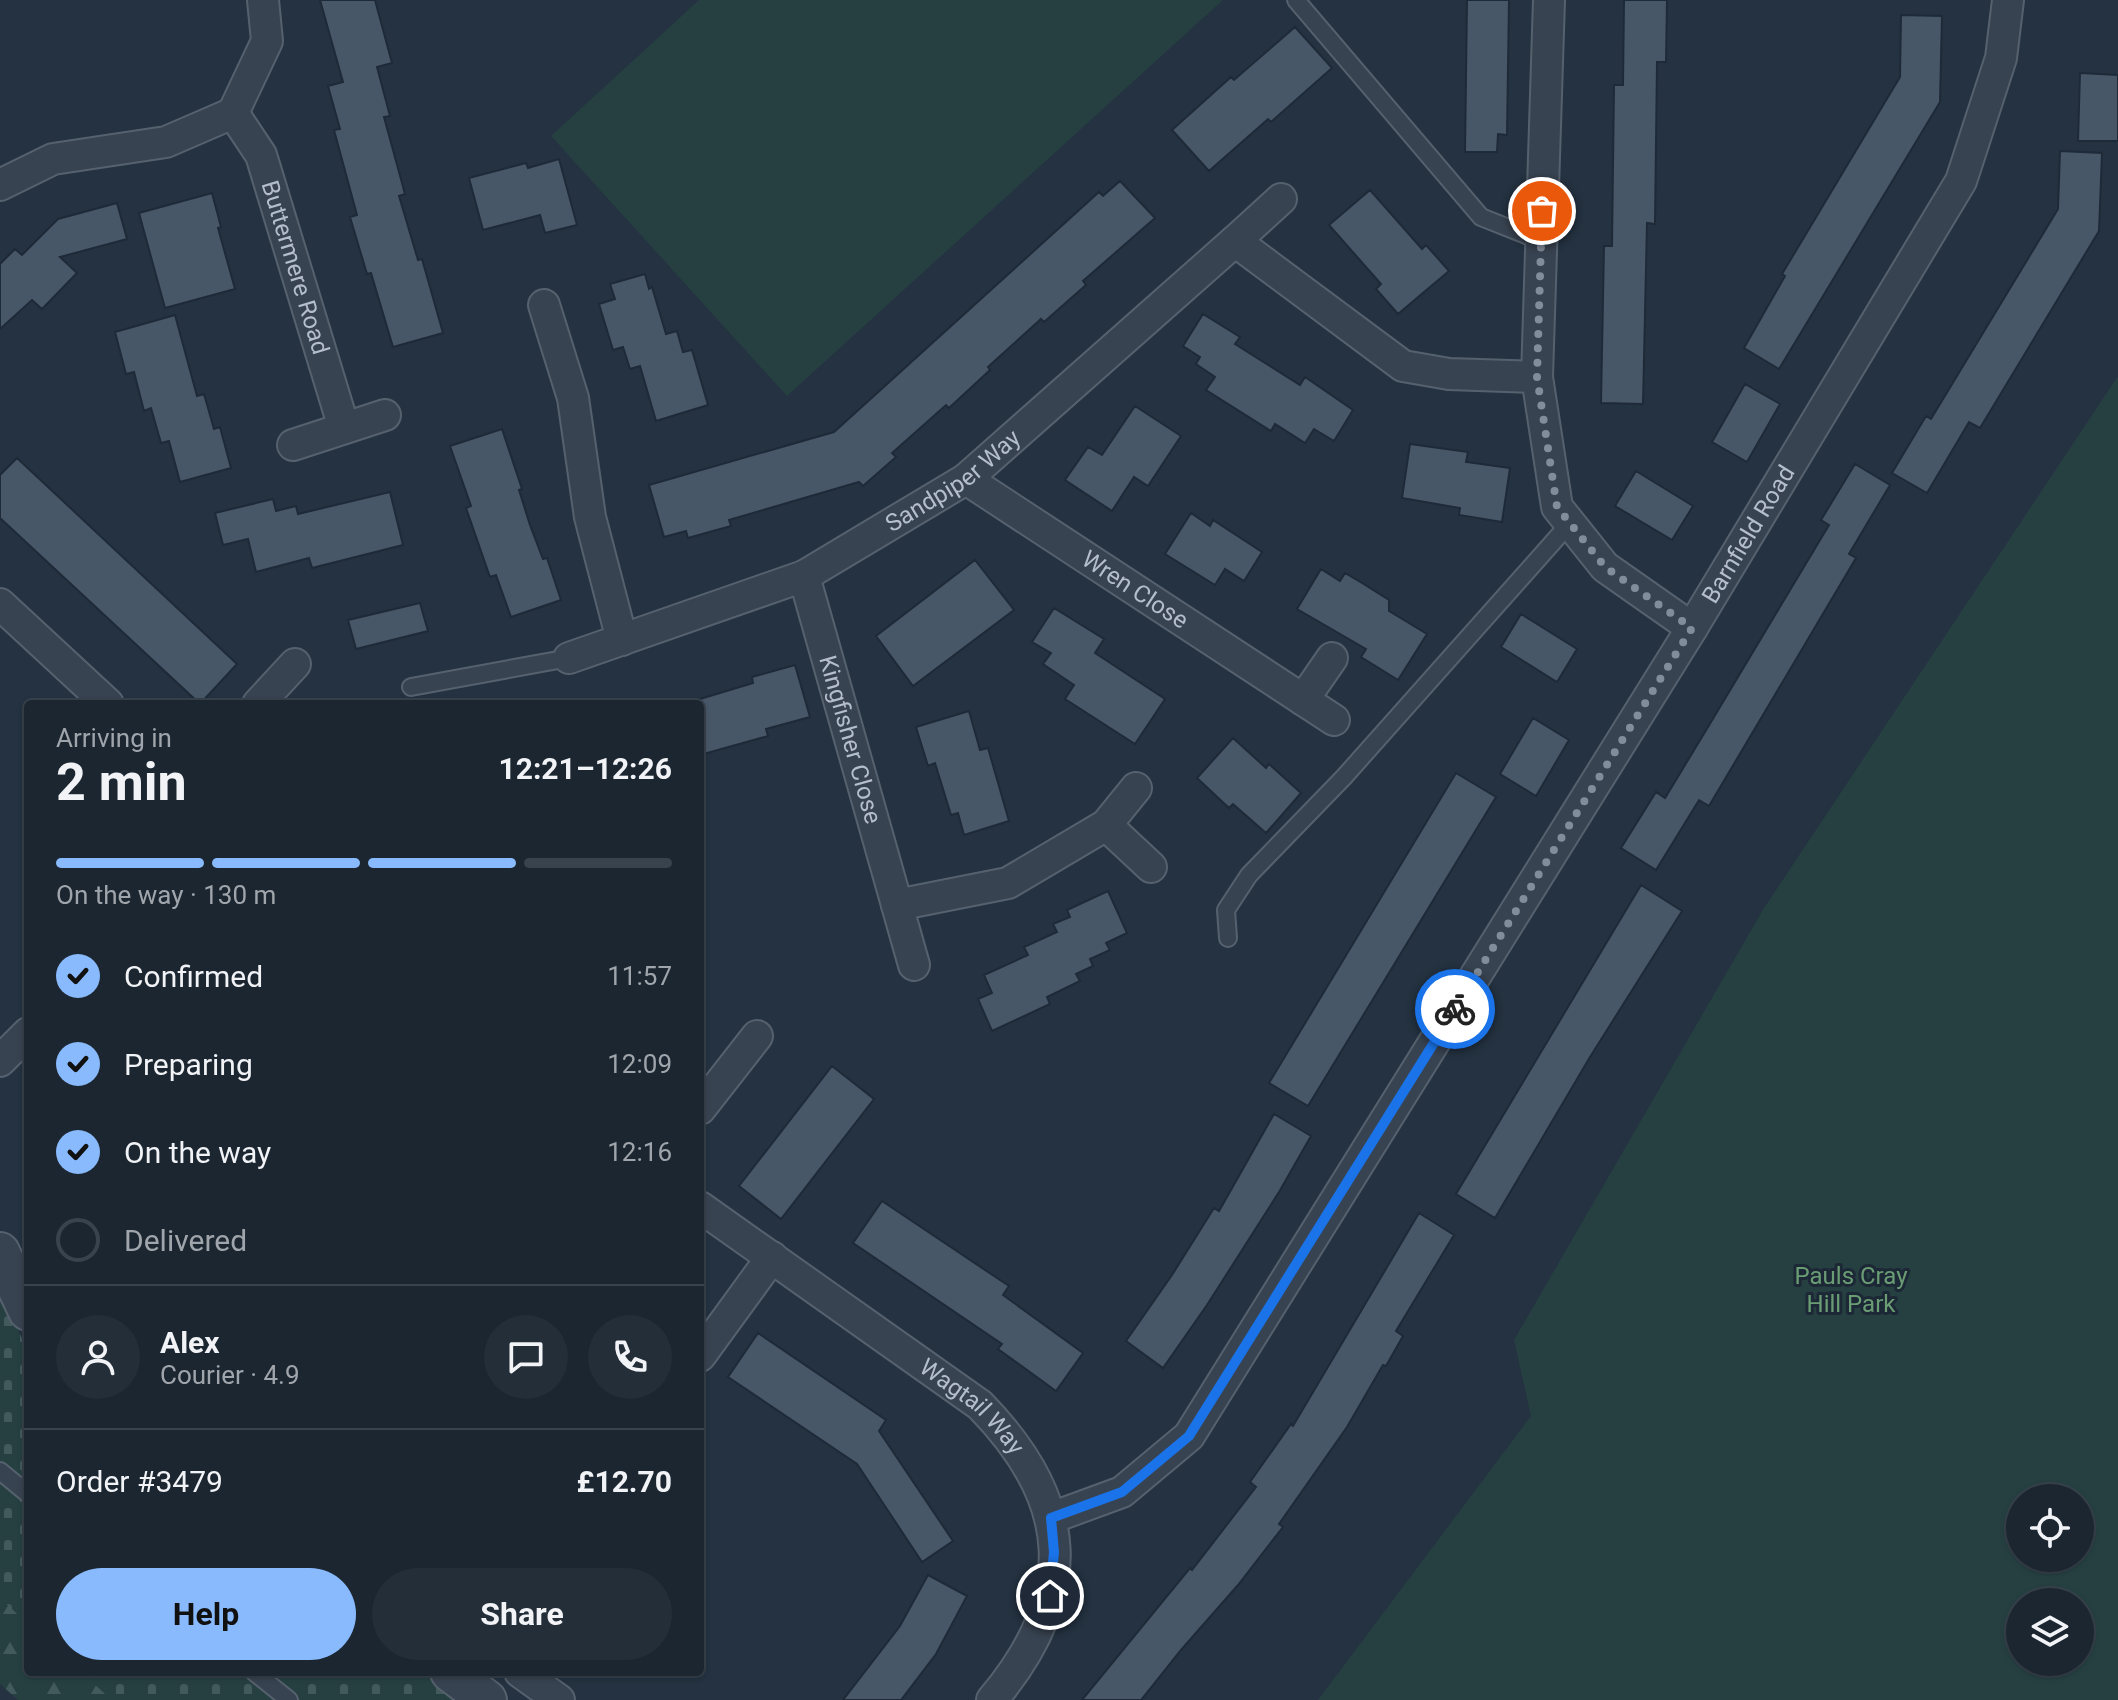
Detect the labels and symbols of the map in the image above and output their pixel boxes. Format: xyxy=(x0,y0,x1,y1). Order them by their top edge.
street label: Buttermere Road xyxy=(256,177,335,358)
pin xyxy=(1508,177,1576,245)
street label: Sandpiper Way xyxy=(881,423,1026,538)
street label: Barnfield Road xyxy=(1696,460,1801,608)
street label: Wren Close xyxy=(1077,545,1193,635)
street label: Kingfisher Close xyxy=(813,652,887,827)
courier xyxy=(1415,969,1495,1049)
park label: Pauls Cray Hill Park xyxy=(1795,1262,1908,1318)
street label: Wagtail Way xyxy=(914,1353,1031,1460)
pin xyxy=(1016,1562,1084,1630)

